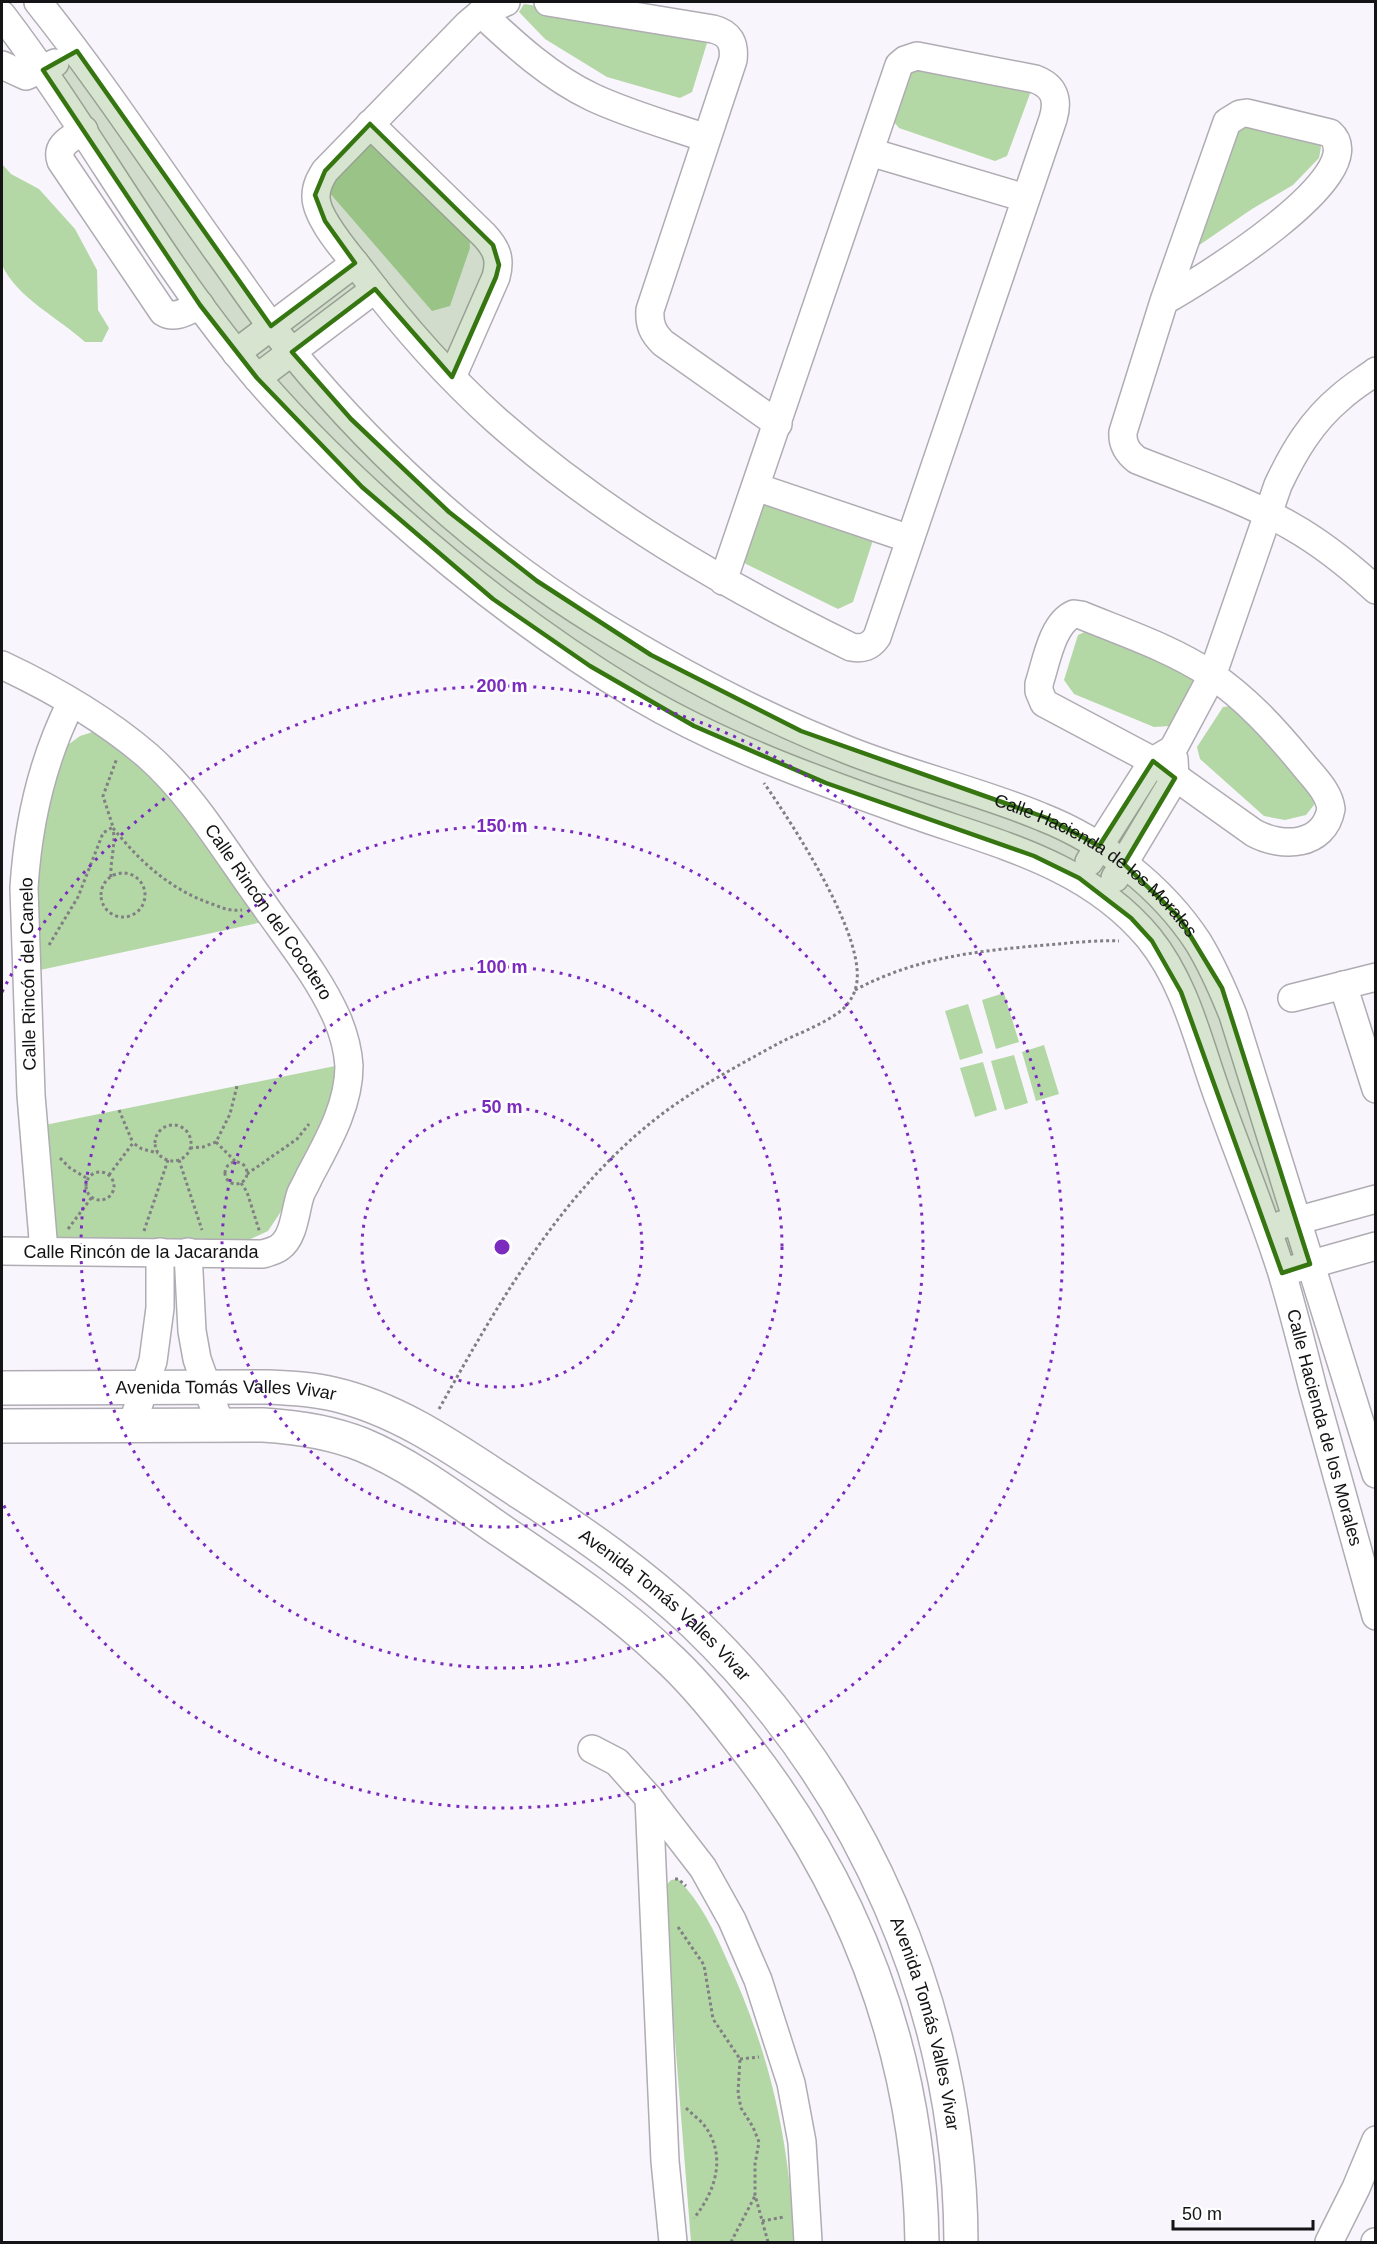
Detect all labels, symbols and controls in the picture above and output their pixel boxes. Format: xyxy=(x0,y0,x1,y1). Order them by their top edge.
text: 200 m xyxy=(476,676,528,696)
street label: Calle Hacienda de los Morales xyxy=(992,790,1201,941)
text: 150 m xyxy=(476,816,528,836)
street label: Calle Rincón del Cocotero xyxy=(201,820,336,1003)
street label: Calle Rincón del Canelo xyxy=(16,877,40,1071)
text: 100 m xyxy=(476,957,528,977)
text: 50 m xyxy=(481,1097,523,1117)
centre of rings xyxy=(492,1237,512,1257)
street label: Calle Rincón de la Jacaranda xyxy=(23,1242,260,1262)
street label: Calle Hacienda de los Morales xyxy=(1283,1307,1366,1548)
street label: Avenida Tomás Valles Vivar xyxy=(116,1377,338,1404)
street label: Avenida Tomás Valles Vivar xyxy=(576,1525,754,1685)
street label: Avenida Tomás Valles Vivar xyxy=(886,1914,963,2132)
scale bar xyxy=(1173,2193,1312,2231)
text: 50 m xyxy=(1182,2204,1222,2224)

